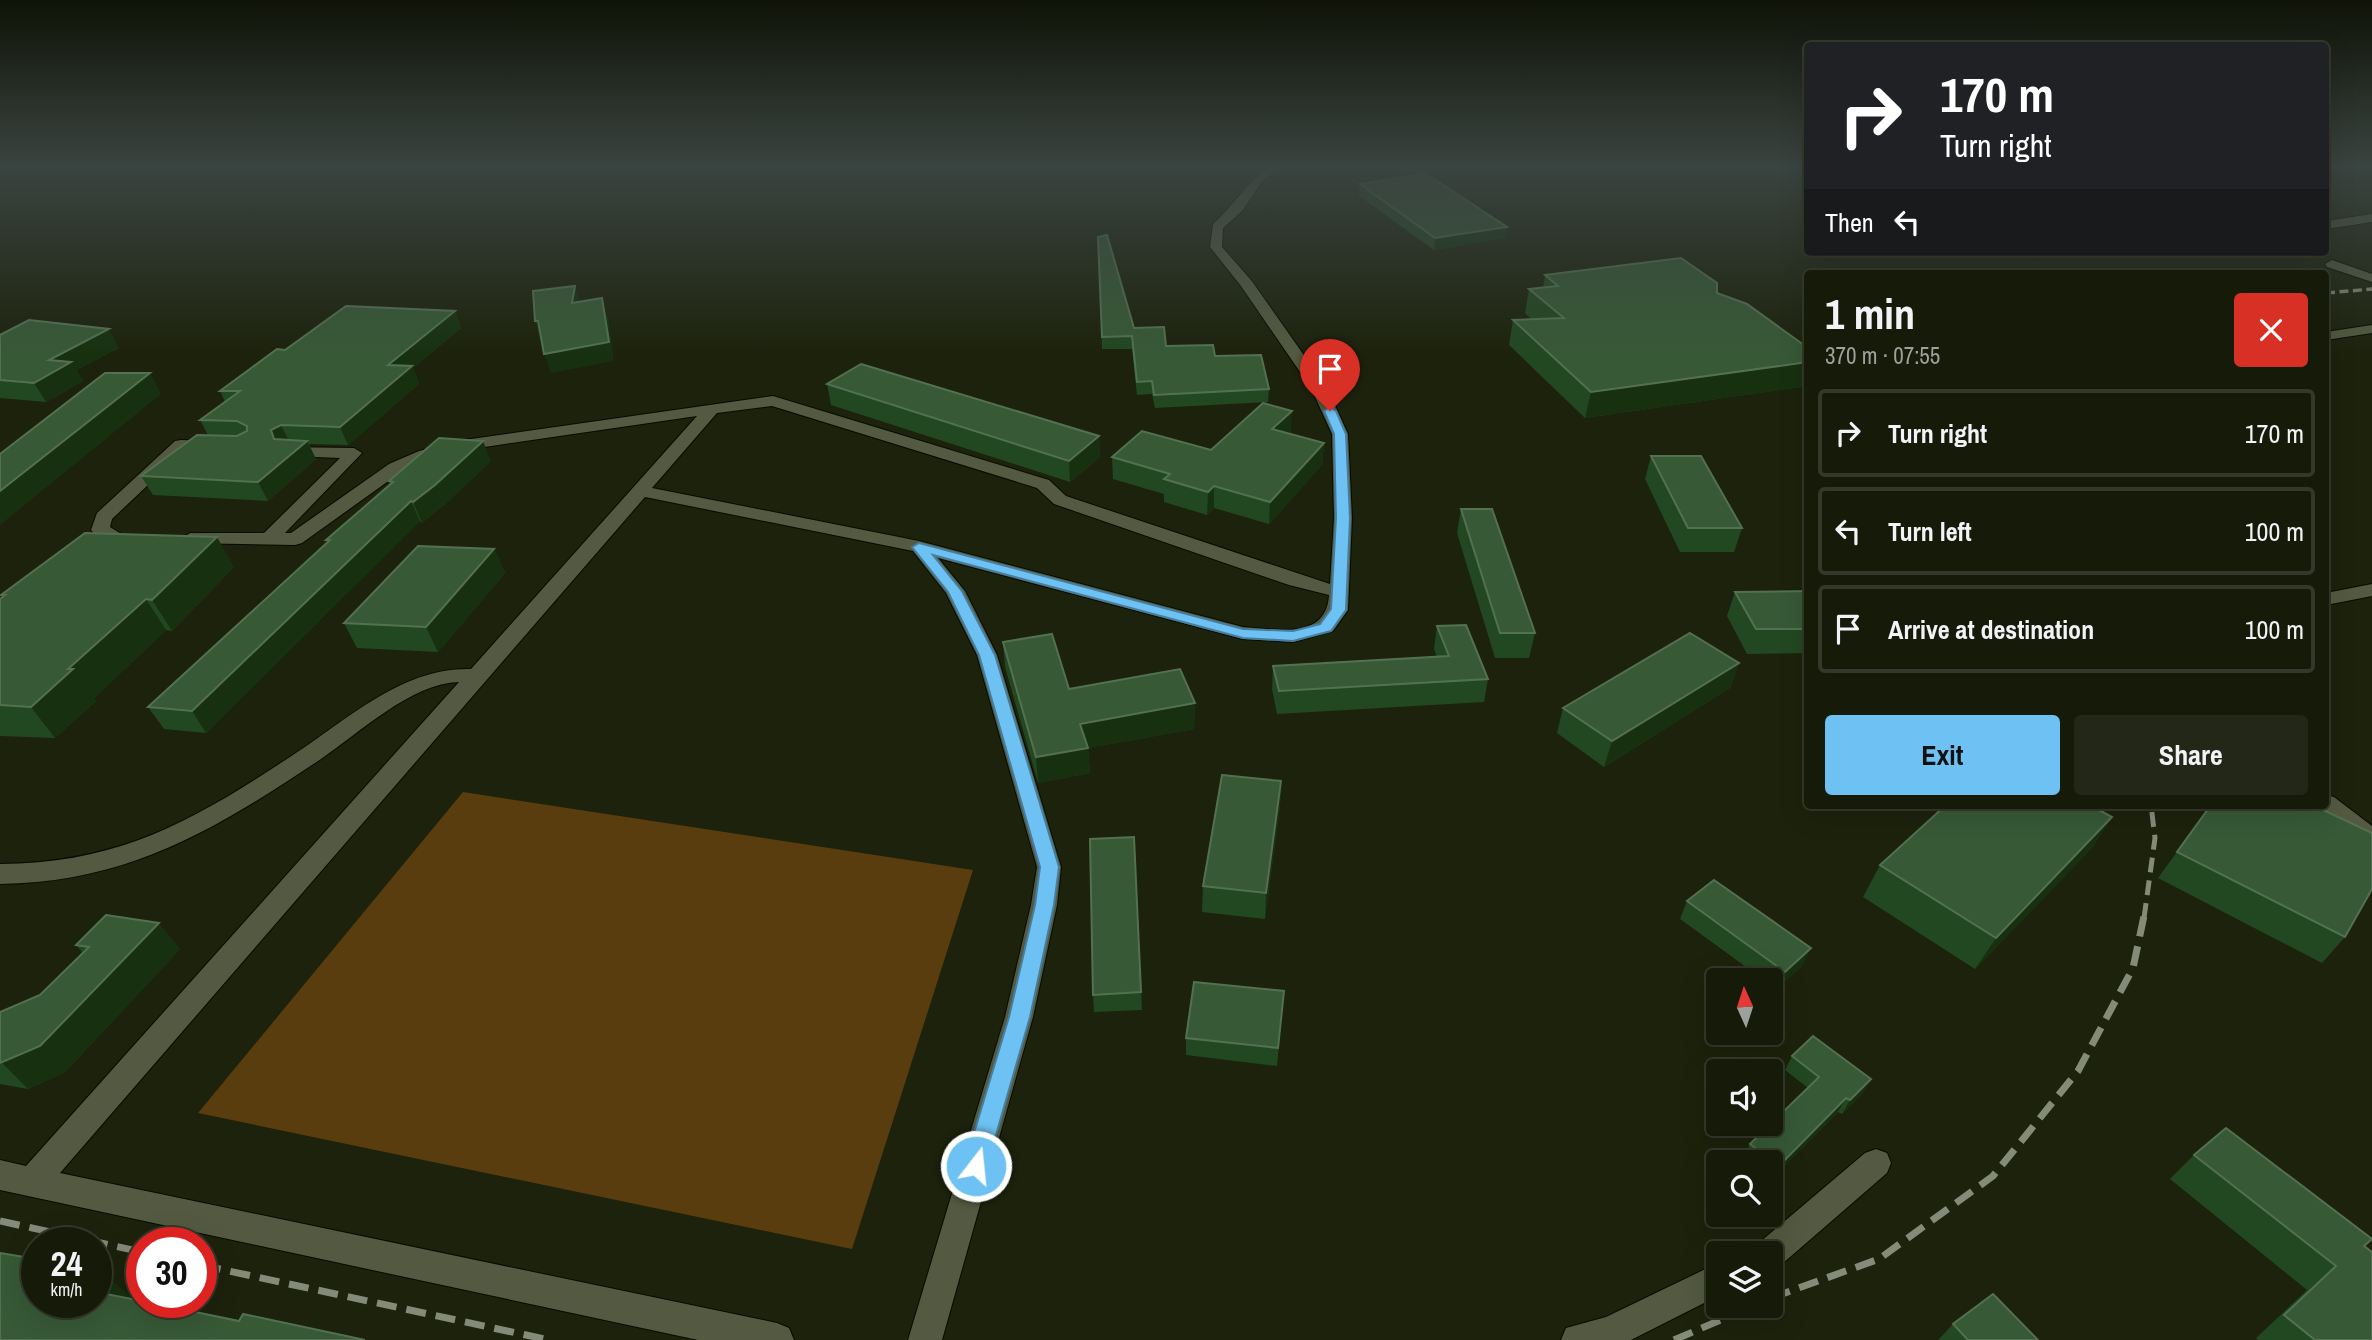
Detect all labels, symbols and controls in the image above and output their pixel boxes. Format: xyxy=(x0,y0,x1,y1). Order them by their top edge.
text: 170 m xyxy=(1940,61,2054,127)
icon: right xyxy=(1825,70,1916,161)
text: Turn right xyxy=(1940,124,2052,167)
icon: left xyxy=(1888,203,1926,241)
text: Then xyxy=(1825,205,1874,240)
text: 1 min xyxy=(1825,286,1915,342)
button: close xyxy=(2234,293,2308,367)
pin xyxy=(1300,339,1360,411)
text: 370 m · 07:55 xyxy=(1825,340,1940,371)
icon: arrive xyxy=(1311,350,1349,388)
icon: right xyxy=(1829,414,1867,452)
text: Turn right xyxy=(1888,416,1987,451)
text: 170 m xyxy=(2245,416,2304,451)
icon: left xyxy=(1829,512,1867,550)
text: Turn left xyxy=(1888,514,1972,549)
text: 100 m xyxy=(2245,514,2304,549)
icon: arrive xyxy=(1829,610,1867,648)
text: Arrive at destination xyxy=(1888,612,2094,647)
text: 100 m xyxy=(2245,612,2304,647)
button: Exit xyxy=(1825,715,2060,795)
button: Share xyxy=(2074,715,2308,795)
north arrow xyxy=(1706,968,1783,1045)
map controls xyxy=(1706,968,1783,1318)
button: sound xyxy=(1706,1059,1783,1136)
position arrow xyxy=(939,1129,1013,1203)
button: search xyxy=(1706,1150,1783,1227)
speed limit sign: 30 xyxy=(126,1227,217,1318)
text: 24 xyxy=(51,1240,82,1287)
button: layers xyxy=(1706,1241,1783,1318)
text: km/h xyxy=(51,1277,83,1302)

